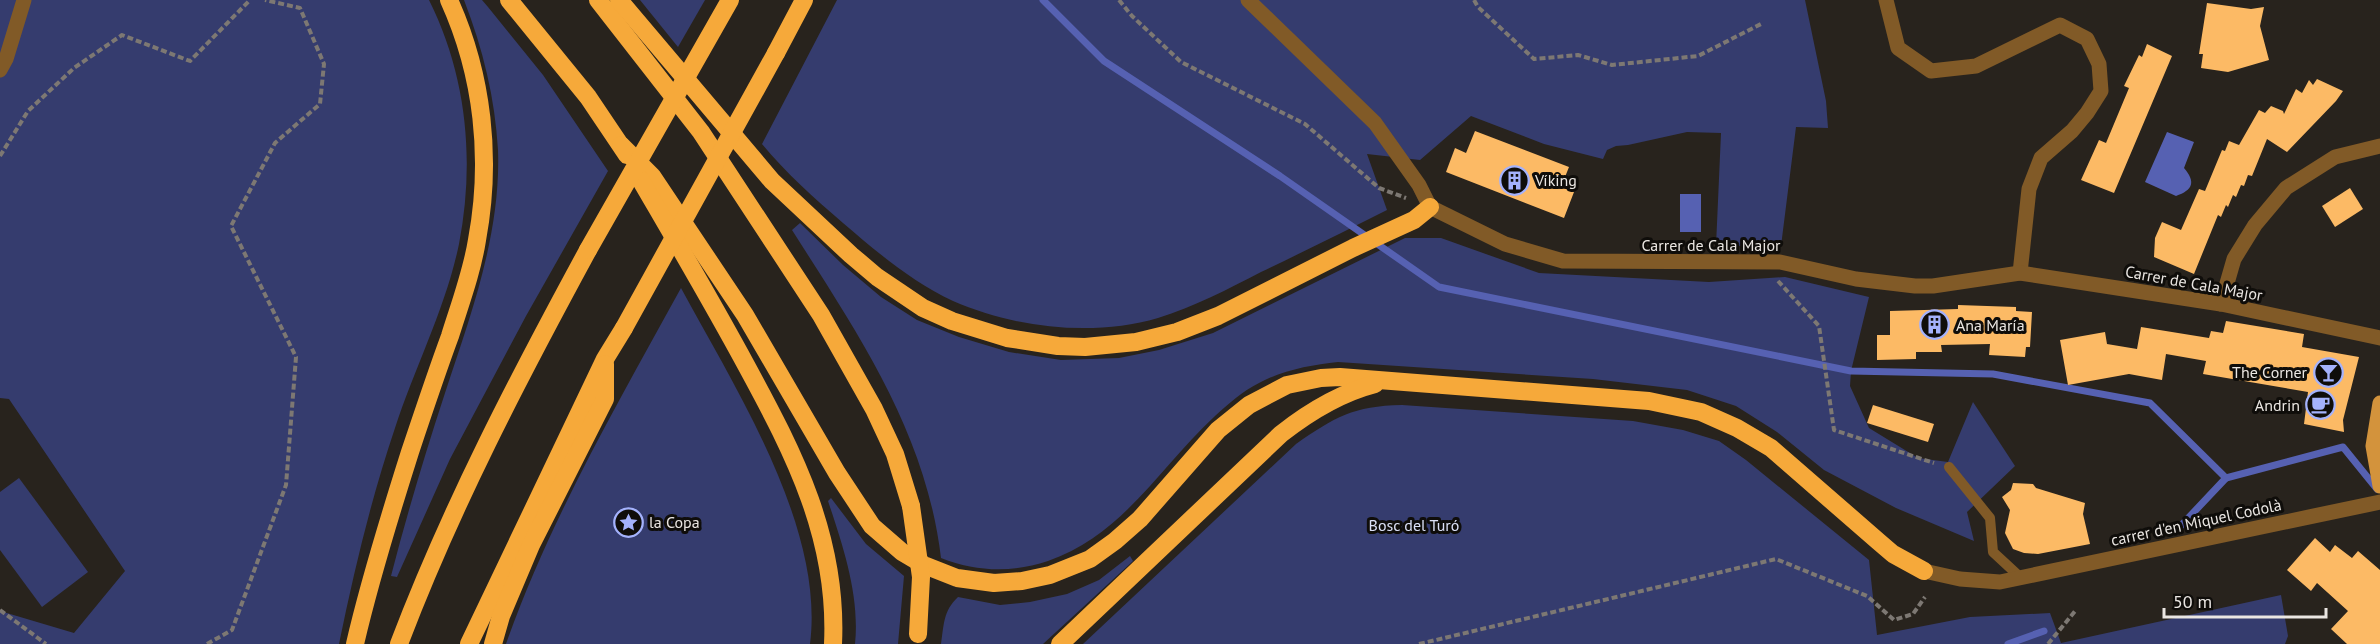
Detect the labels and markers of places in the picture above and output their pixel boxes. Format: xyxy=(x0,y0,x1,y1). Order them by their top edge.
building icon: Víking xyxy=(1498,164,1530,196)
place label: Víking xyxy=(1534,170,1577,190)
building icon: Ana María xyxy=(1919,309,1951,341)
place label: Ana María xyxy=(1956,315,2025,335)
bar icon: The Corner xyxy=(2312,356,2344,388)
place label: The Corner xyxy=(2232,362,2308,382)
cafe icon: Andrin xyxy=(2305,389,2337,421)
place label: Andrin xyxy=(2255,395,2300,415)
place icon: la Copa xyxy=(612,506,644,538)
place label: la Copa xyxy=(649,512,700,532)

